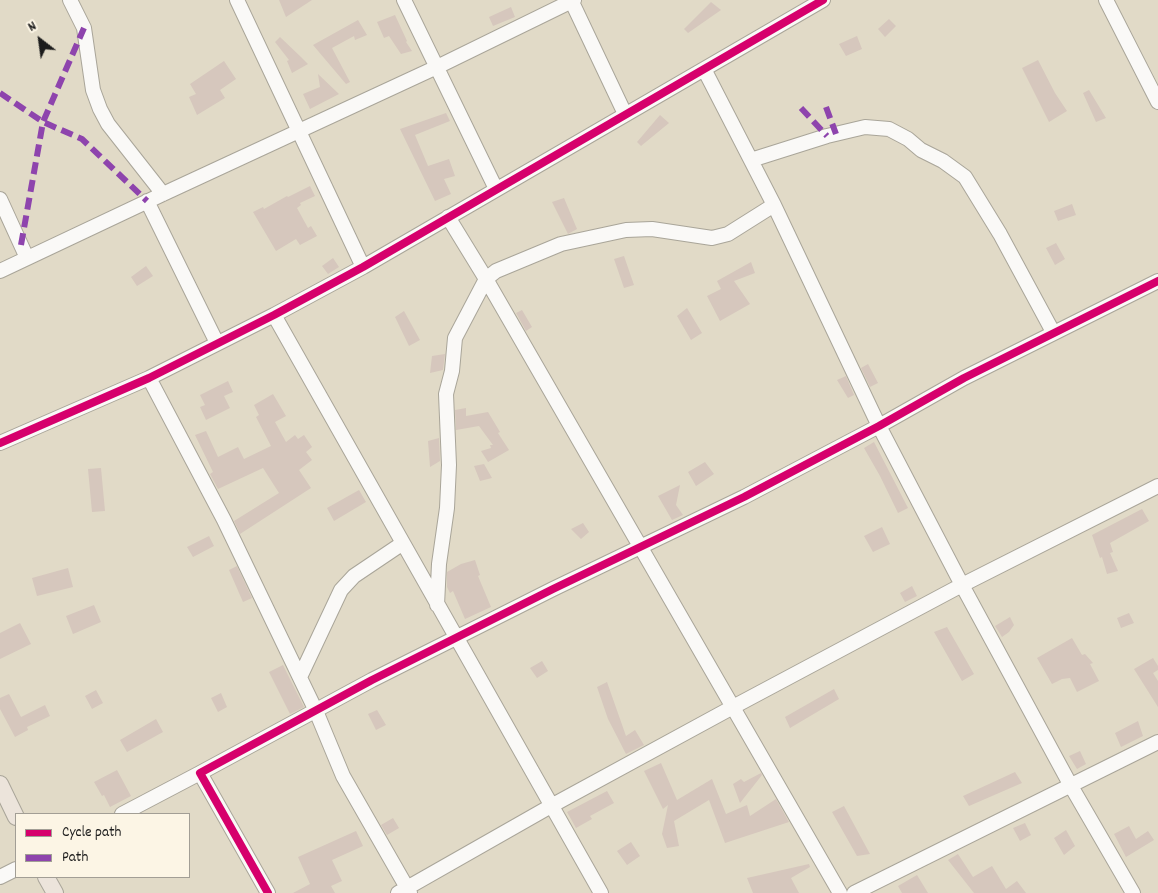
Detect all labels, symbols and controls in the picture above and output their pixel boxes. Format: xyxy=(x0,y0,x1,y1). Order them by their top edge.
north arrow xyxy=(15,15,65,65)
text: N xyxy=(24,17,40,37)
legend xyxy=(15,813,190,878)
text: Cycle path xyxy=(62,822,121,844)
text: Path xyxy=(62,847,88,869)

